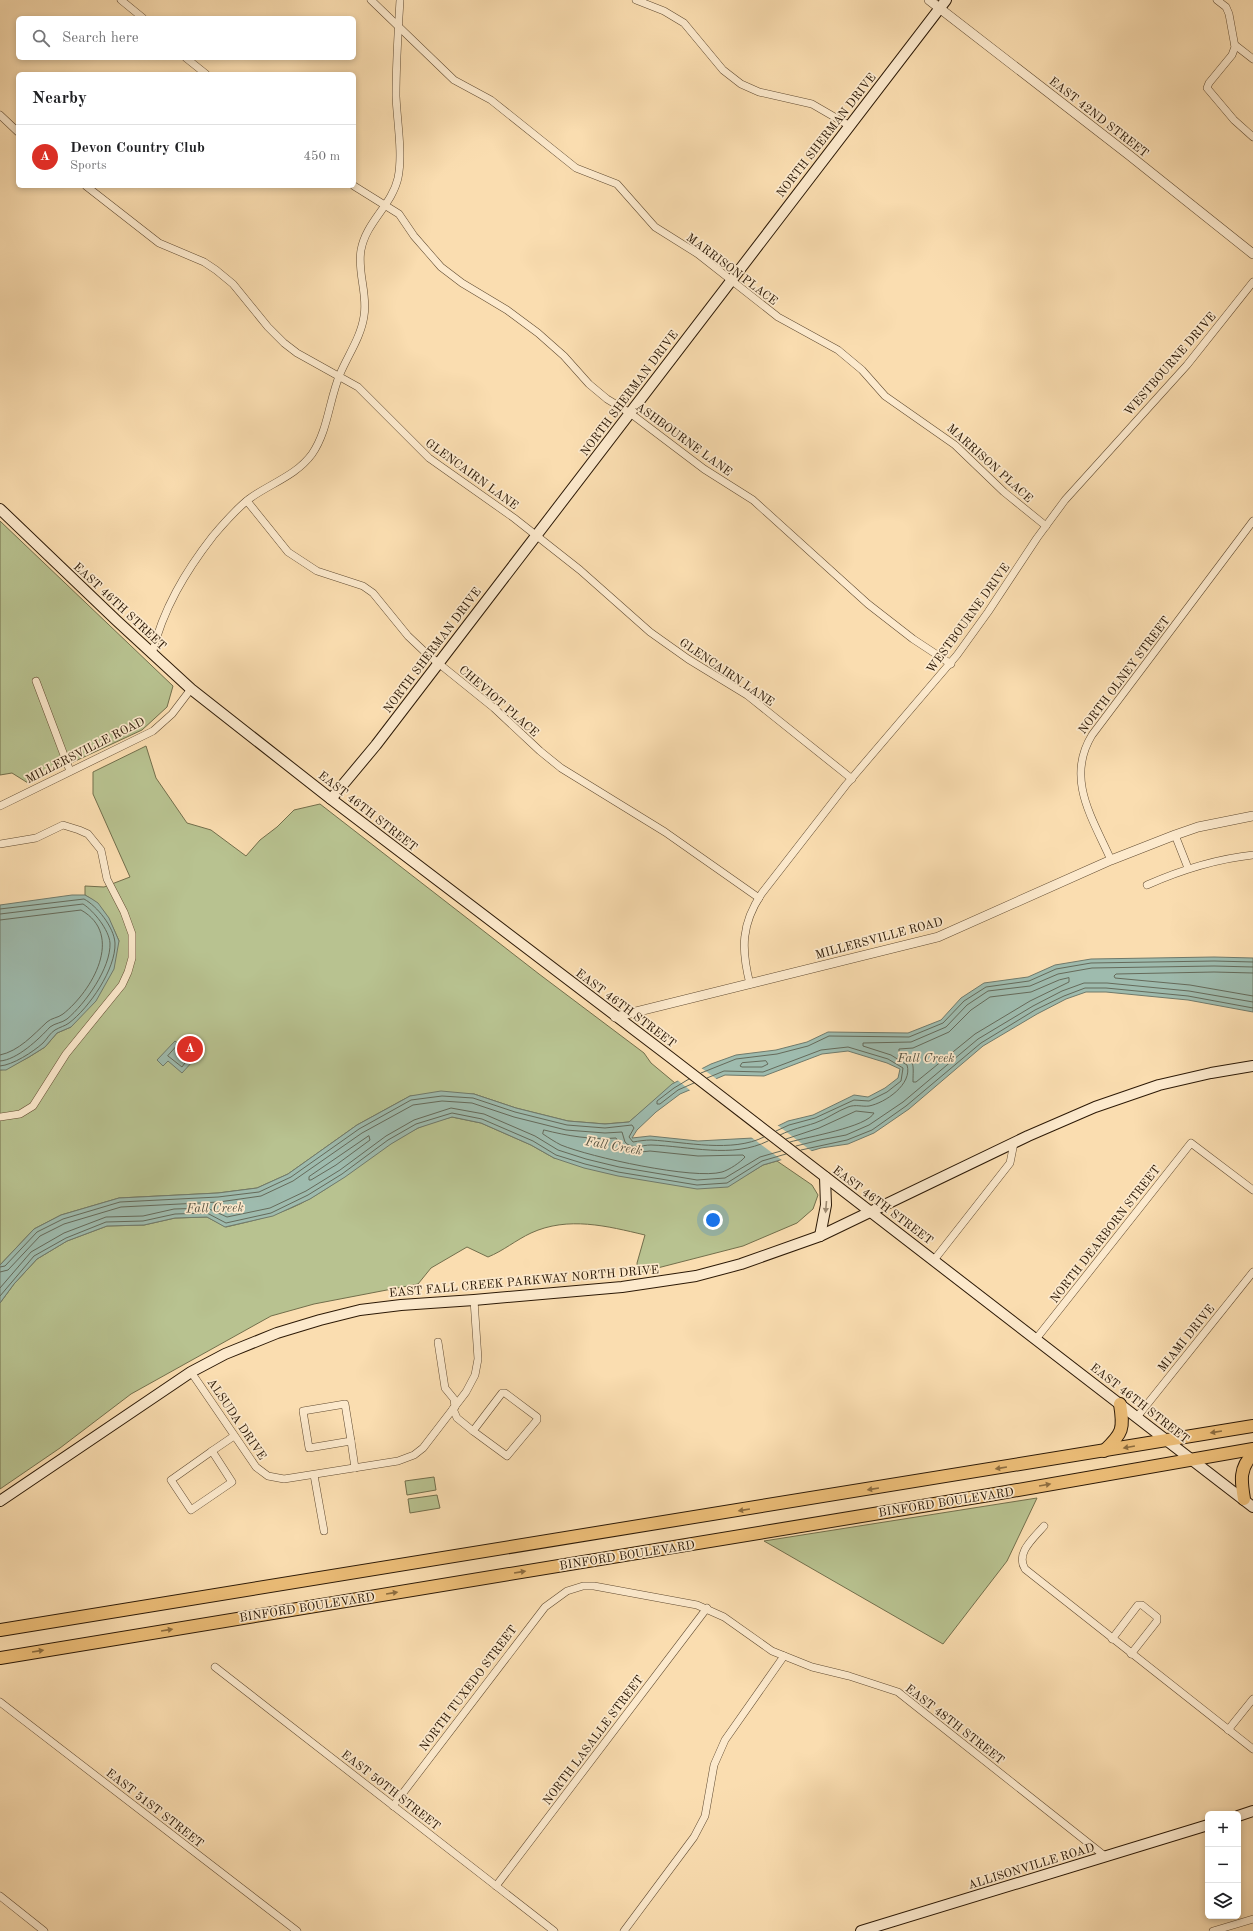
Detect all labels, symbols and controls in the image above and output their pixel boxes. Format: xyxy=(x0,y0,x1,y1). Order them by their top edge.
search box xyxy=(16,16,356,60)
icon: search xyxy=(30,27,52,49)
text: Search here xyxy=(62,31,139,46)
street label: NORTH SHERMAN DRIVE xyxy=(775,71,879,200)
street label: EAST 42ND STREET xyxy=(1046,75,1150,160)
text: Nearby xyxy=(32,90,87,107)
text: Devon Country Club xyxy=(70,141,205,156)
text: A xyxy=(40,150,50,163)
text: 450 m xyxy=(303,150,340,163)
text: Sports xyxy=(70,159,107,172)
street label: MARRISON PLACE xyxy=(684,232,779,308)
street label: WESTBOURNE DRIVE xyxy=(1123,311,1219,419)
street label: NORTH SHERMAN DRIVE xyxy=(579,329,681,458)
street label: ASHBOURNE LANE xyxy=(633,401,734,479)
street label: MARRISON PLACE xyxy=(944,422,1034,505)
street label: GLENCAIRN LANE xyxy=(423,437,520,512)
street label: EAST 46TH STREET xyxy=(71,561,168,653)
street label: WESTBOURNE DRIVE xyxy=(925,561,1013,676)
street label: NORTH SHERMAN DRIVE xyxy=(382,586,484,715)
street label: NORTH OLNEY STREET xyxy=(1077,615,1173,736)
street label: GLENCAIRN LANE xyxy=(677,637,776,709)
street label: CHEVIOT PLACE xyxy=(456,664,540,739)
street label: MILLERSVILLE ROAD xyxy=(24,716,147,786)
street label: EAST 46TH STREET xyxy=(316,770,419,854)
street label: MILLERSVILLE ROAD xyxy=(814,916,944,962)
street label: EAST 46TH STREET xyxy=(573,967,678,1050)
pin: A xyxy=(177,1034,203,1064)
water label: Fall Creek xyxy=(896,1052,955,1065)
water label: Fall Creek xyxy=(583,1135,643,1158)
street label: EAST 46TH STREET xyxy=(830,1164,935,1247)
street label: NORTH DEARBORN STREET xyxy=(1049,1164,1163,1306)
one-way arrow xyxy=(822,1200,829,1213)
water label: Fall Creek xyxy=(185,1201,244,1216)
your location xyxy=(703,1210,723,1230)
street label: EAST FALL CREEK PARKWAY NORTH DRIVE xyxy=(389,1264,660,1300)
street label: MIAMI DRIVE xyxy=(1156,1303,1217,1374)
street label: EAST 46TH STREET xyxy=(1088,1362,1191,1446)
street label: ALSUDA DRIVE xyxy=(205,1377,268,1462)
one-way arrow xyxy=(1210,1429,1222,1435)
one-way arrow xyxy=(1123,1444,1135,1450)
one-way arrow xyxy=(995,1465,1007,1471)
one-way arrow xyxy=(1038,1482,1051,1488)
one-way arrow xyxy=(866,1486,879,1492)
street label: BINFORD BOULEVARD xyxy=(878,1486,1015,1520)
one-way arrow xyxy=(738,1507,750,1513)
street label: BINFORD BOULEVARD xyxy=(559,1539,696,1573)
one-way arrow xyxy=(514,1569,526,1575)
one-way arrow xyxy=(386,1590,398,1596)
street label: BINFORD BOULEVARD xyxy=(239,1591,376,1625)
street label: NORTH TUXEDO STREET xyxy=(418,1624,520,1754)
one-way arrow xyxy=(161,1627,173,1633)
one-way arrow xyxy=(32,1648,45,1654)
street label: NORTH LASALLE STREET xyxy=(541,1674,646,1808)
street label: EAST 48TH STREET xyxy=(903,1683,1006,1767)
street label: EAST 50TH STREET xyxy=(339,1748,443,1833)
street label: EAST 51ST STREET xyxy=(103,1766,206,1850)
map controls xyxy=(1205,1811,1241,1919)
button: + xyxy=(1205,1811,1241,1847)
street label: ALLISONVILLE ROAD xyxy=(967,1842,1096,1892)
button: − xyxy=(1205,1847,1241,1883)
button: layers xyxy=(1205,1883,1241,1919)

